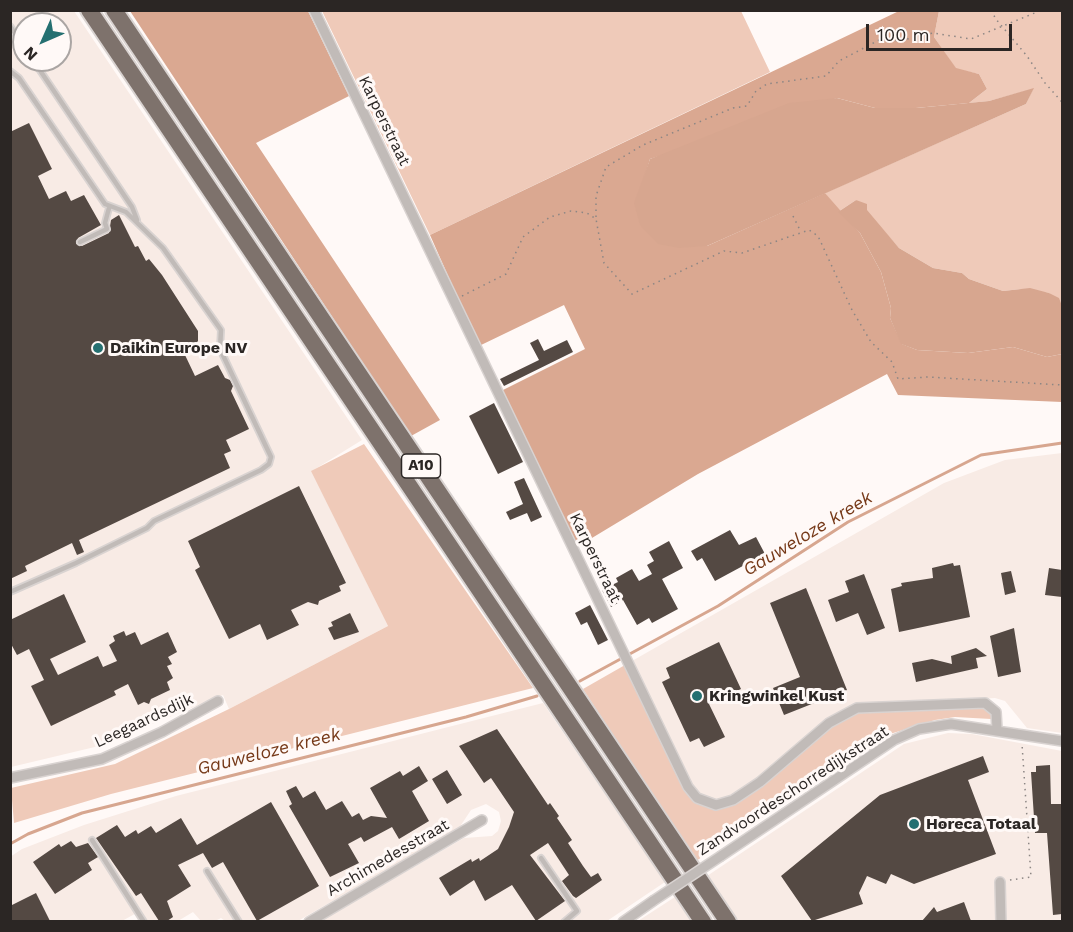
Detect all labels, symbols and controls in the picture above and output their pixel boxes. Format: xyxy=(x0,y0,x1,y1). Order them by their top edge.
north arrow xyxy=(12,12,72,72)
scale bar xyxy=(869,12,1014,50)
text: 100 m xyxy=(877,24,930,45)
text: N xyxy=(19,43,41,65)
street label: Karperstraat xyxy=(354,73,414,169)
place label: Daikin Europe NV xyxy=(110,338,247,358)
marker: Daikin Europe NV xyxy=(91,341,105,355)
road number: A10 xyxy=(402,454,440,478)
water label: Gauweloze kreek xyxy=(739,487,877,581)
street label: Karperstraat xyxy=(565,510,625,606)
place label: Kringwinkel Kust xyxy=(709,686,844,706)
marker: Kringwinkel Kust xyxy=(690,689,704,703)
street label: Leegaardsdijk xyxy=(92,690,196,752)
street label: Zandvoordeschorredijkstraat xyxy=(694,722,892,860)
water label: Gauweloze kreek xyxy=(195,724,343,780)
place label: Horeca Totaal xyxy=(926,814,1036,834)
street label: Archimedesstraat xyxy=(323,815,453,901)
marker: Horeca Totaal xyxy=(907,817,921,831)

